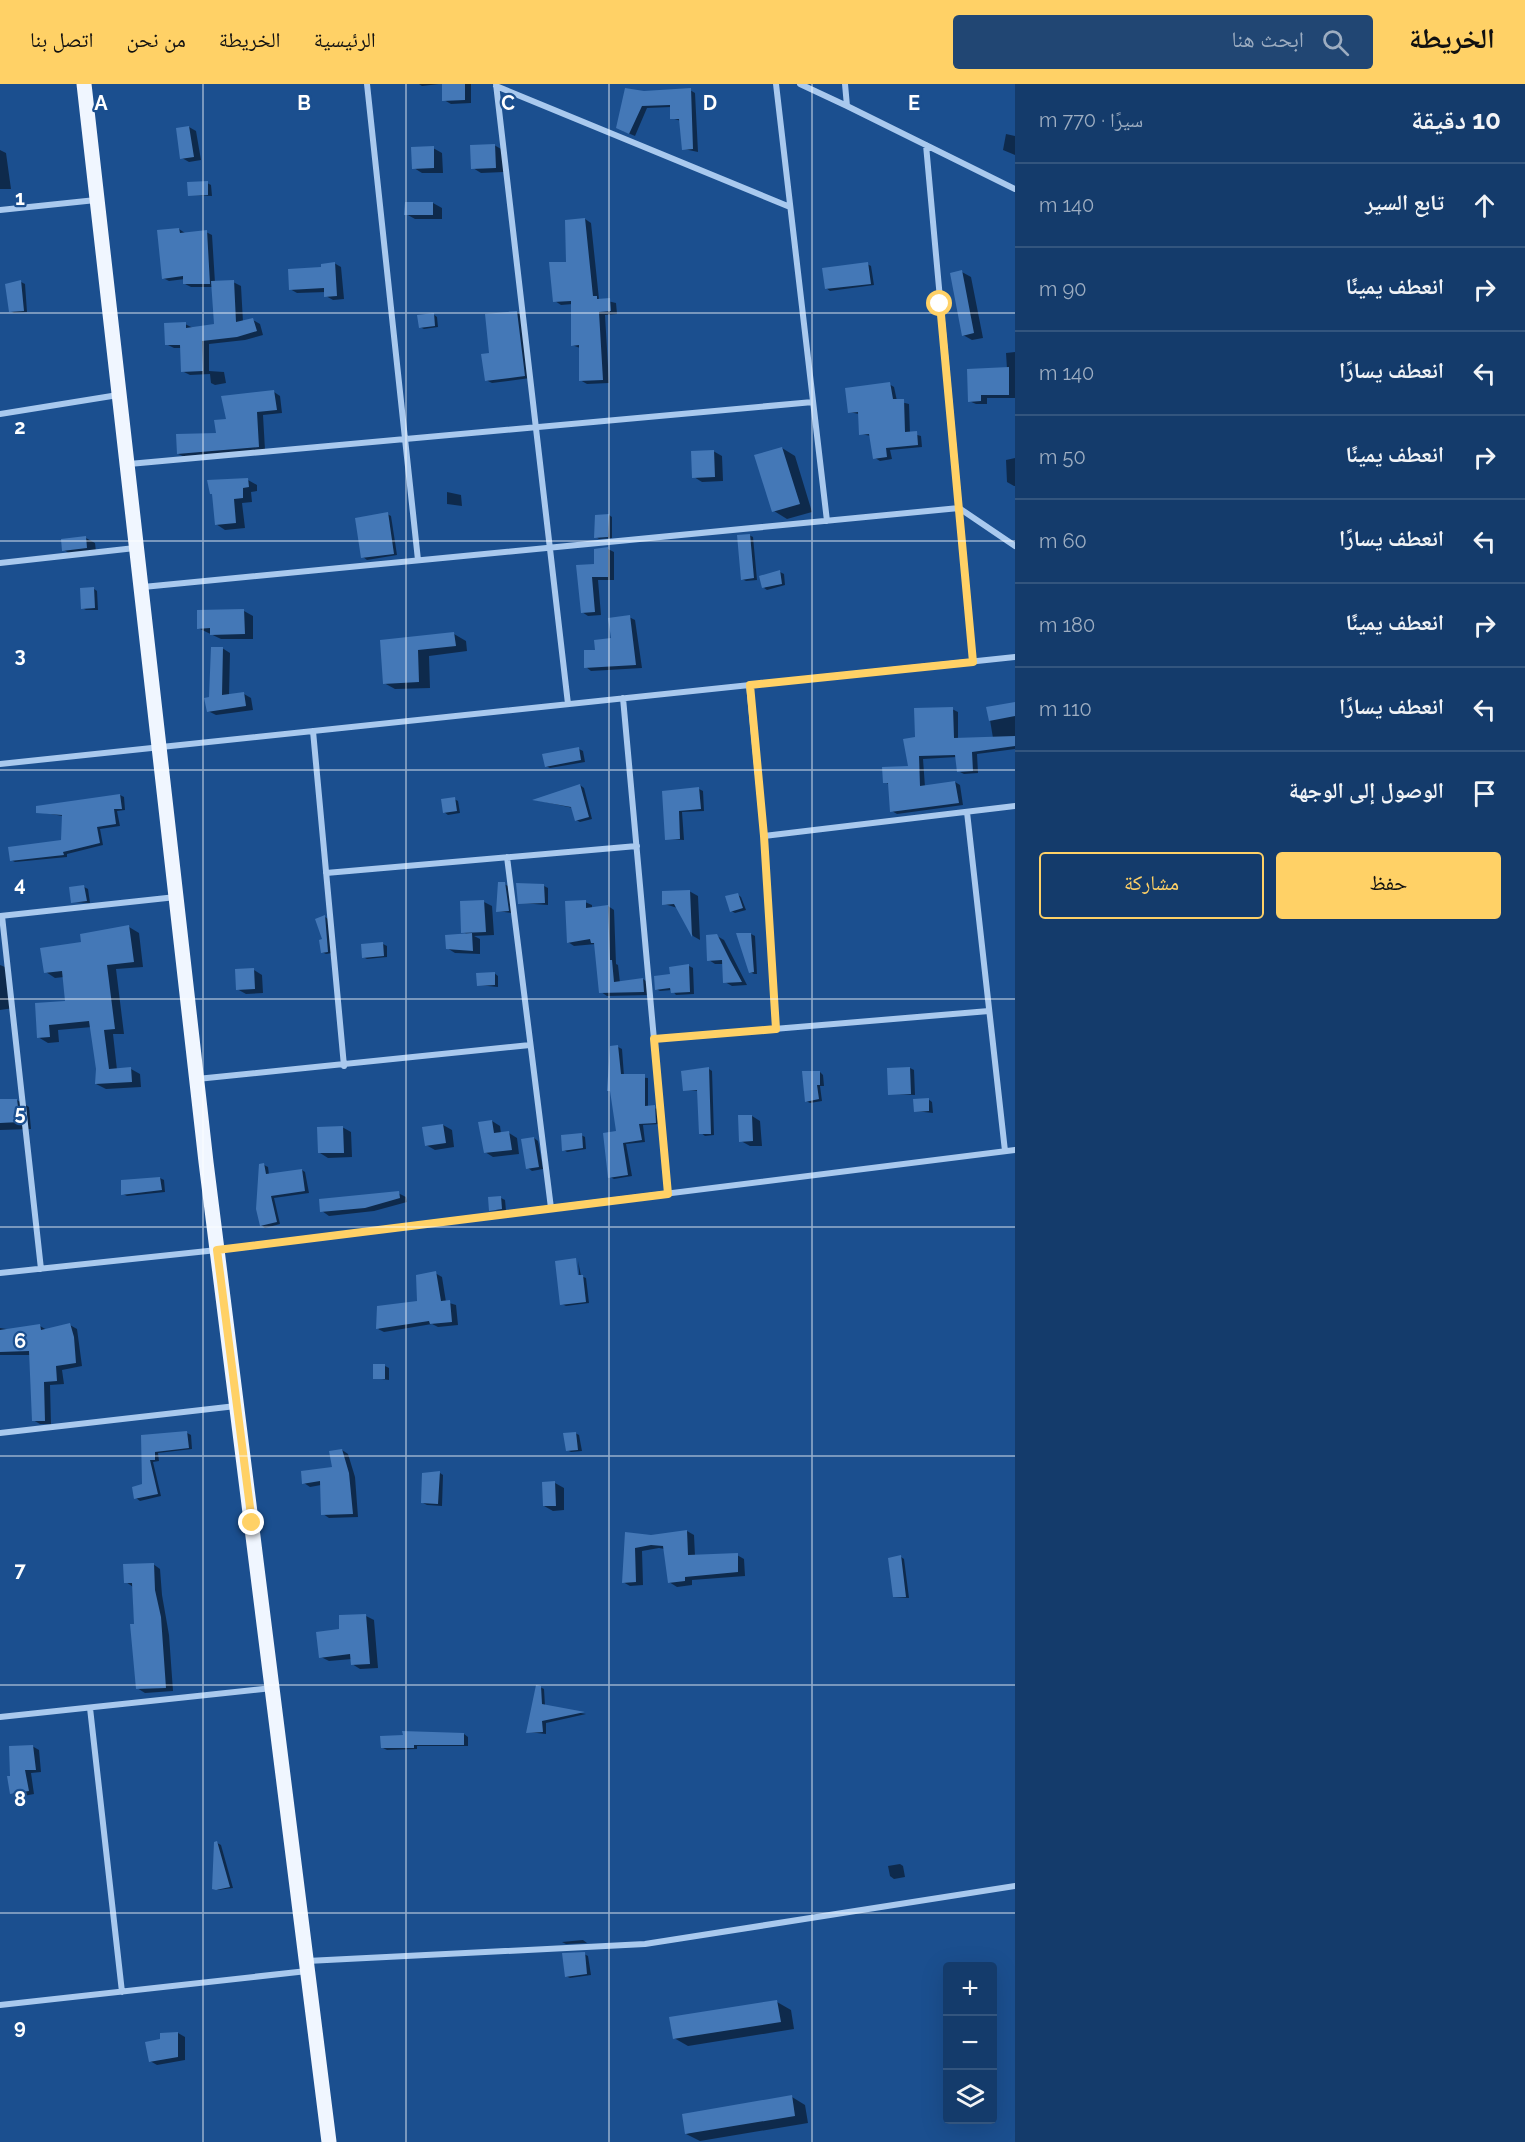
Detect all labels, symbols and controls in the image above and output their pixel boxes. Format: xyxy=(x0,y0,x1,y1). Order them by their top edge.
search box xyxy=(953,15,1373,69)
text: الخريطة xyxy=(1409,22,1495,55)
text: ابحث هنا xyxy=(1231,26,1304,52)
icon: search xyxy=(1319,26,1352,59)
text: اتصل بنا xyxy=(30,27,94,52)
text: من نحن xyxy=(127,27,186,52)
text: الخريطة xyxy=(219,27,281,52)
text: الرئيسية xyxy=(314,27,376,52)
text: A xyxy=(94,91,108,115)
text: B xyxy=(297,91,311,115)
text: C xyxy=(501,91,515,115)
text: D xyxy=(703,91,717,115)
text: E xyxy=(908,91,920,115)
text: 10 دقيقة xyxy=(1411,105,1501,135)
text: سيرًا · 770 m xyxy=(1039,108,1143,132)
text: 1 xyxy=(15,186,25,210)
text: تابع السير xyxy=(1365,189,1444,215)
icon: ahead xyxy=(1468,189,1501,222)
text: 140 m xyxy=(1039,193,1094,217)
text: انعطف يمينًا xyxy=(1345,273,1444,299)
icon: right xyxy=(1468,273,1501,306)
text: 90 m xyxy=(1039,277,1086,301)
route start xyxy=(926,290,952,316)
text: انعطف يسارًا xyxy=(1339,357,1444,383)
icon: left xyxy=(1468,357,1501,390)
text: 140 m xyxy=(1039,361,1094,385)
text: 2 xyxy=(14,415,26,439)
text: انعطف يمينًا xyxy=(1345,441,1444,467)
icon: right xyxy=(1468,441,1501,474)
text: 50 m xyxy=(1039,445,1086,469)
text: انعطف يسارًا xyxy=(1339,525,1444,551)
icon: left xyxy=(1468,525,1501,558)
text: 60 m xyxy=(1039,529,1087,553)
text: انعطف يمينًا xyxy=(1345,609,1444,635)
icon: right xyxy=(1468,609,1501,642)
text: 180 m xyxy=(1039,613,1095,637)
text: 3 xyxy=(14,643,26,667)
text: انعطف يسارًا xyxy=(1339,693,1444,719)
icon: left xyxy=(1468,693,1501,726)
text: 110 m xyxy=(1039,697,1092,721)
text: الوصول إلى الوجهة xyxy=(1289,777,1444,803)
icon: arrive xyxy=(1468,777,1501,810)
button: مشاركة xyxy=(1039,852,1264,919)
button: حفظ xyxy=(1276,852,1501,919)
text: 4 xyxy=(14,872,26,896)
text: 5 xyxy=(14,1101,26,1125)
text: 6 xyxy=(14,1329,26,1353)
route end xyxy=(238,1509,264,1535)
text: 7 xyxy=(14,1558,26,1582)
text: 8 xyxy=(14,1787,26,1811)
map controls xyxy=(943,1962,997,2124)
button: + xyxy=(943,1962,997,2016)
text: 9 xyxy=(14,2015,26,2039)
button: − xyxy=(943,2016,997,2070)
button: layers xyxy=(943,2070,997,2124)

